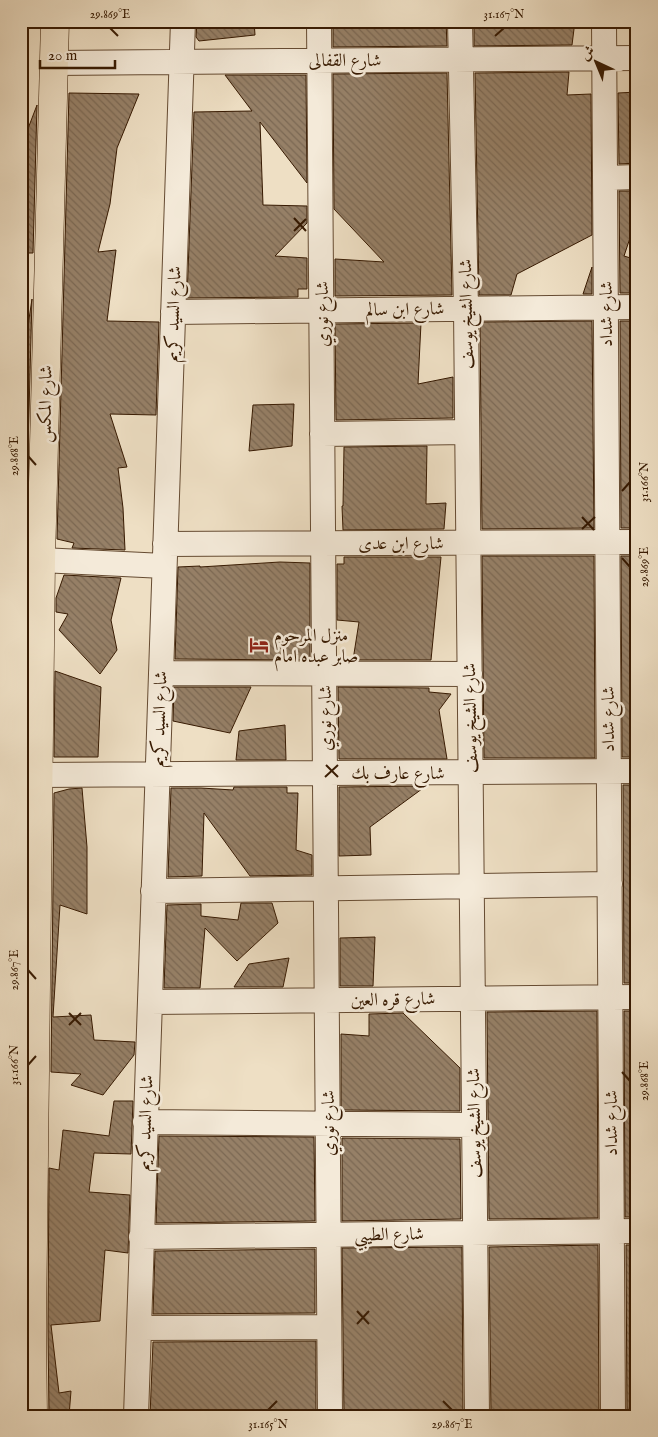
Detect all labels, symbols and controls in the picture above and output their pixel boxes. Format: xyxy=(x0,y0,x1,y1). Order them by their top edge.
text: 29.869°E xyxy=(90,7,130,22)
text: 31.167°N xyxy=(484,7,525,22)
scale bar xyxy=(40,38,115,70)
north arrow xyxy=(570,38,620,88)
text: ش xyxy=(576,42,599,65)
text: 20 m xyxy=(48,46,78,65)
street label: شارع القفالى xyxy=(309,50,381,75)
street label: شارع الشيخ يوسف xyxy=(455,259,483,369)
street label: شارع السيد كريم xyxy=(161,265,191,363)
street label: شارع نوري xyxy=(312,281,337,347)
street label: شارع شداد xyxy=(596,281,621,347)
street label: شارع ابن سالم xyxy=(365,298,445,326)
street label: شارع المكس xyxy=(34,365,61,443)
text: 29.868°E xyxy=(7,436,22,476)
text: 31.166°N xyxy=(637,461,652,502)
street label: شارع ابن عدى xyxy=(358,533,444,558)
text: 29.869°E xyxy=(637,547,652,587)
place label: منزل المرحوم صابر عبده امام xyxy=(274,625,358,672)
hotel icon: منزل المرحوم صابر عبده امام xyxy=(248,634,270,656)
street label: شارع الشيخ يوسف xyxy=(459,663,487,773)
street label: شارع السيد كريم xyxy=(147,670,177,768)
street label: شارع نوري xyxy=(315,685,340,751)
street label: شارع شداد xyxy=(598,686,623,752)
street label: شارع عارف بك xyxy=(351,763,445,788)
text: 29.867°E xyxy=(7,950,22,990)
street label: شارع قره العين xyxy=(351,988,436,1015)
text: 31.166°N xyxy=(7,1044,22,1085)
text: 29.868°E xyxy=(637,1061,652,1101)
street label: شارع الشيخ يوسف xyxy=(463,1068,491,1178)
street label: شارع السيد كريم xyxy=(133,1074,163,1172)
street label: شارع نوري xyxy=(318,1090,343,1156)
street label: شارع شداد xyxy=(601,1090,626,1156)
street label: شارع الطيبي xyxy=(354,1223,424,1252)
text: 31.165°N xyxy=(248,1417,288,1432)
text: 29.867°E xyxy=(432,1417,472,1432)

